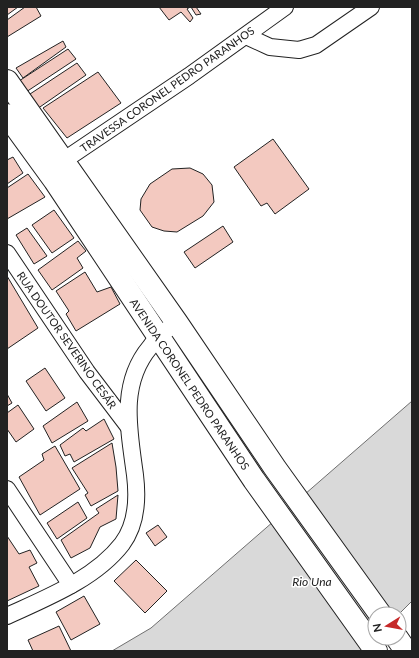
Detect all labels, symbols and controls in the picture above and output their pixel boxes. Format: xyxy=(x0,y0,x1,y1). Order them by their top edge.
street label: TRAVESSA CORONEL PEDRO PARANHOS xyxy=(78,24,257,154)
street label: RUA DOUTOR SEVERINO CESÁR xyxy=(14,269,120,411)
street label: AVENIDA CORONEL PEDRO PARANHOS xyxy=(128,296,252,472)
water label: Rio Una xyxy=(292,574,332,589)
north arrow xyxy=(367,606,407,646)
text: N xyxy=(370,623,384,633)

